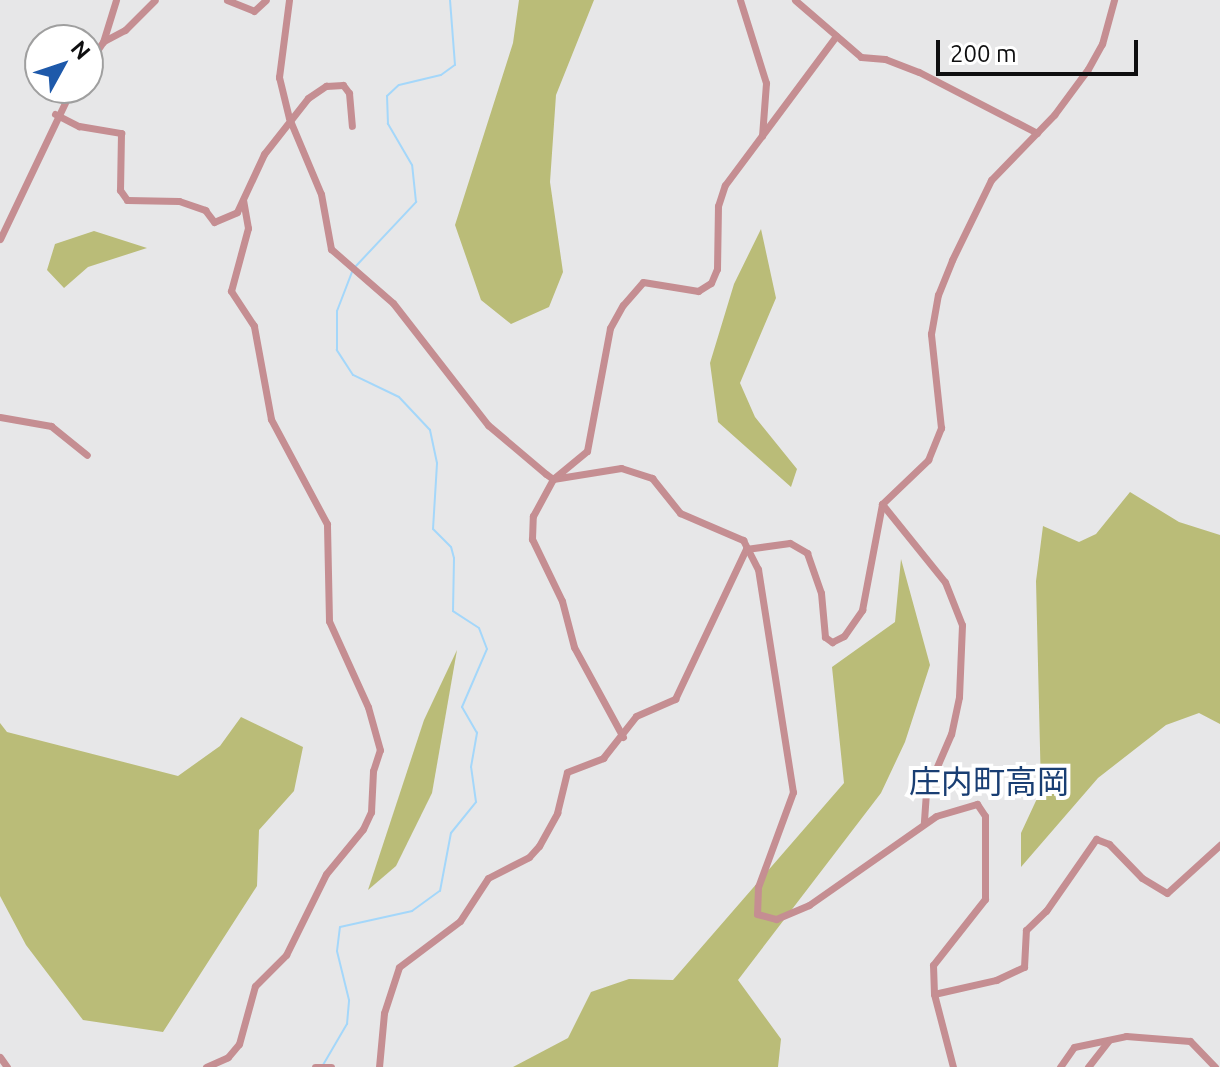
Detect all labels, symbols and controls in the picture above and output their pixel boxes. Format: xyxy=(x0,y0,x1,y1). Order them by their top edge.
north arrow xyxy=(24,24,104,104)
scale bar xyxy=(940,24,1142,74)
text: N xyxy=(66,35,96,64)
text: 200 m xyxy=(950,40,1017,67)
district label: 庄内町高岡 xyxy=(909,762,1069,800)

